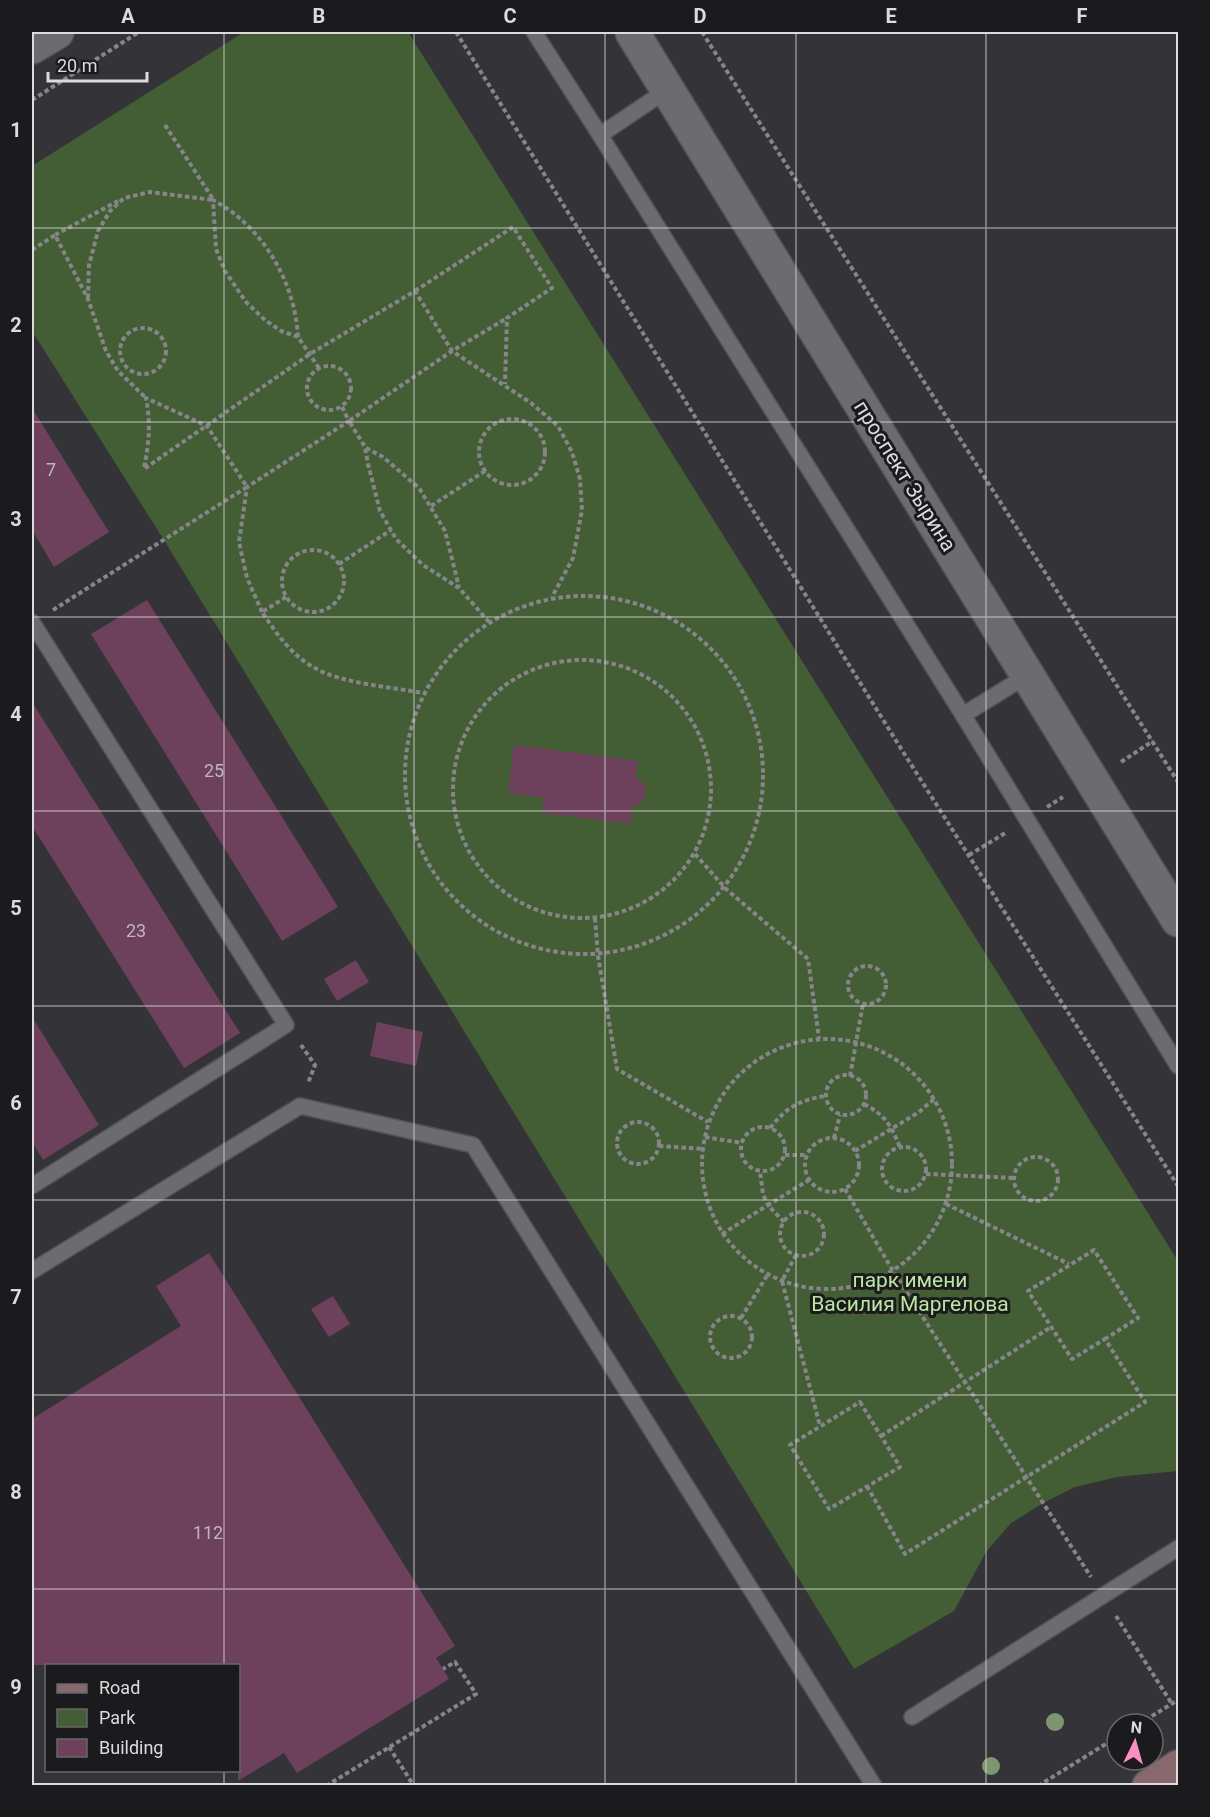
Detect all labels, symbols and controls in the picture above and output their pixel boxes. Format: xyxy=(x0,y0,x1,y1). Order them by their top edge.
text: A xyxy=(121,4,135,28)
text: B xyxy=(313,4,325,28)
text: C xyxy=(503,4,517,28)
text: D xyxy=(694,4,707,28)
text: E xyxy=(885,4,897,28)
text: F xyxy=(1077,4,1088,28)
scale bar xyxy=(48,45,147,83)
text: 20 m xyxy=(57,55,97,76)
text: 1 xyxy=(10,118,22,142)
text: 2 xyxy=(10,313,22,337)
street label: проспект Зырина xyxy=(849,396,961,556)
house number: 7 xyxy=(46,459,56,480)
text: 3 xyxy=(10,507,22,531)
text: 4 xyxy=(10,702,22,726)
house number: 25 xyxy=(204,760,224,781)
text: 5 xyxy=(10,896,22,920)
house number: 23 xyxy=(126,920,146,941)
text: 6 xyxy=(10,1091,22,1115)
park label: парк имени Василия Маргелова xyxy=(811,1268,1009,1316)
text: 7 xyxy=(10,1285,22,1309)
text: 8 xyxy=(10,1480,22,1504)
house number: 112 xyxy=(193,1522,223,1543)
legend xyxy=(45,1664,240,1772)
text: 9 xyxy=(10,1675,22,1699)
text: Road xyxy=(99,1677,140,1698)
text: Park xyxy=(99,1707,136,1728)
north arrow xyxy=(1105,1712,1165,1772)
text: N xyxy=(1130,1718,1143,1738)
text: Building xyxy=(99,1737,163,1758)

